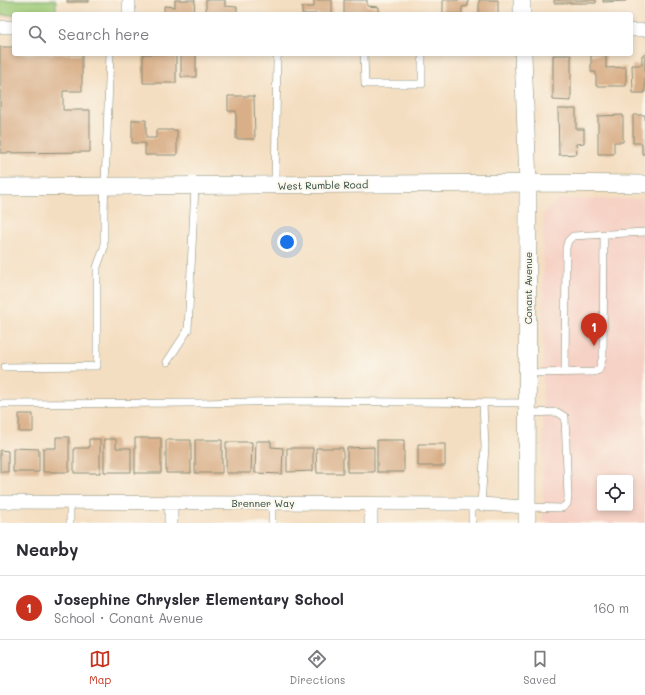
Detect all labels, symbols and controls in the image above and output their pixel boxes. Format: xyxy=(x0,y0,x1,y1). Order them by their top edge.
search box xyxy=(12,12,633,56)
icon: search xyxy=(26,23,48,45)
text: Search here xyxy=(58,24,149,44)
street label: West Rumble Road xyxy=(278,177,368,193)
your location xyxy=(277,232,297,252)
street label: Conant Avenue xyxy=(521,252,535,324)
pin: 1 xyxy=(581,313,607,346)
map controls xyxy=(597,475,633,511)
button: locate xyxy=(597,475,633,511)
street label: Brenner Way xyxy=(231,496,295,510)
text: Nearby xyxy=(16,538,78,560)
text: Josephine Chrysler Elementary School xyxy=(54,589,344,609)
text: 1 xyxy=(26,599,32,616)
text: 160 m xyxy=(593,599,629,616)
text: School · Conant Avenue xyxy=(54,609,203,626)
tab: Map xyxy=(89,648,111,687)
tab: Directions xyxy=(289,648,345,687)
tab: Saved xyxy=(523,648,556,687)

